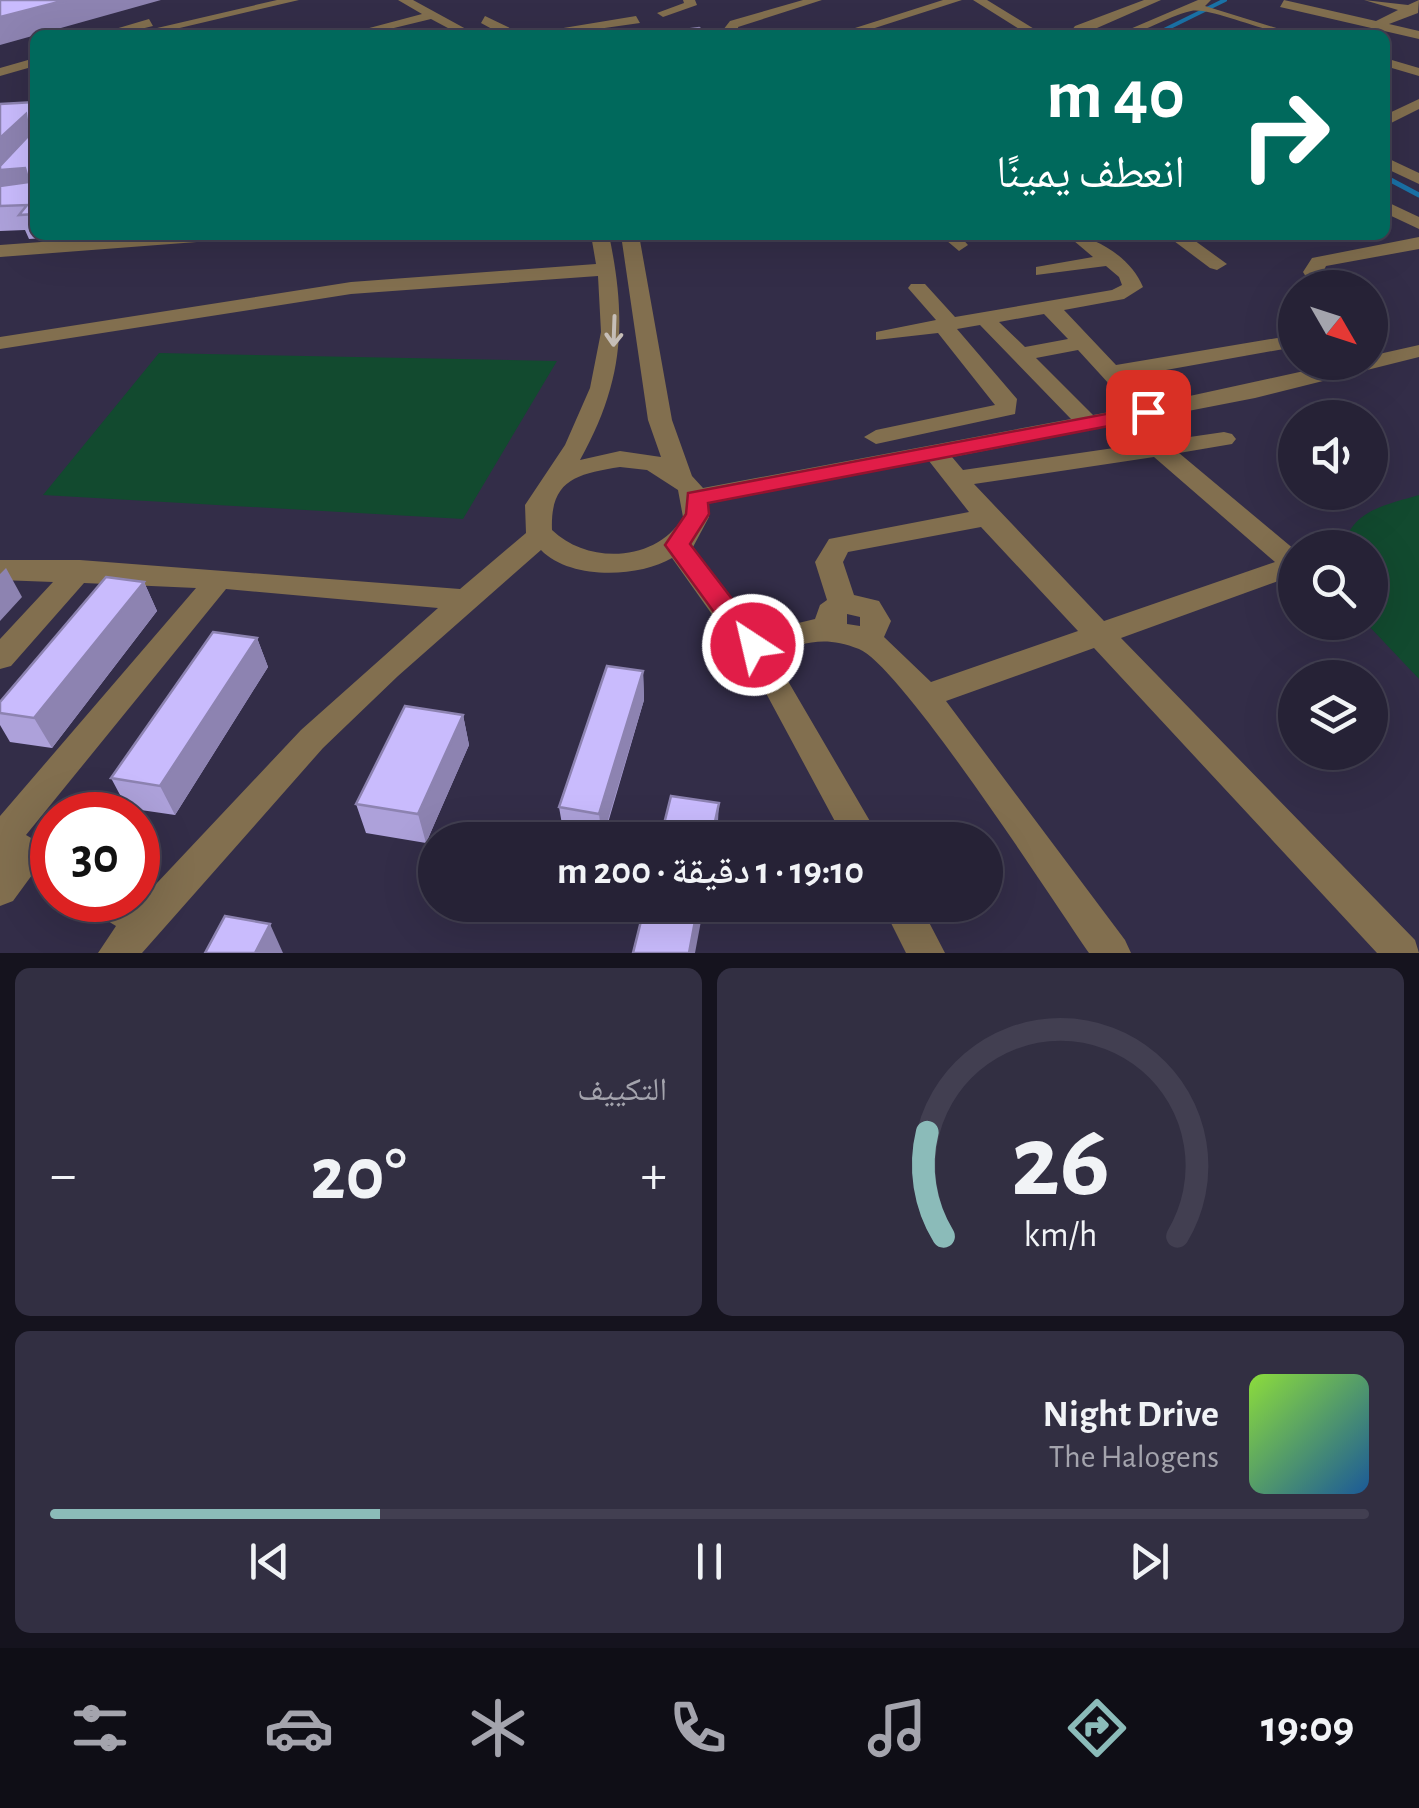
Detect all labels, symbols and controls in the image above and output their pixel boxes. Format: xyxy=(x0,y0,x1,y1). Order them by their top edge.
text: 40 m xyxy=(1046,61,1185,131)
icon: right xyxy=(1220,70,1350,200)
text: انعطف يمينًا xyxy=(996,151,1185,196)
north arrow xyxy=(1278,270,1388,380)
map controls xyxy=(1278,270,1388,770)
one-way arrow xyxy=(604,315,623,347)
pin xyxy=(1106,370,1191,455)
icon: arrive xyxy=(1121,385,1176,440)
button: sound xyxy=(1278,400,1388,510)
button: search xyxy=(1278,530,1388,640)
position arrow xyxy=(701,593,805,697)
button: layers xyxy=(1278,660,1388,770)
speed limit sign: 30 xyxy=(30,792,160,922)
text: 19:10 · 1 دقيقة · 200 m xyxy=(557,853,864,891)
text: التكييف xyxy=(577,1074,667,1106)
text: 26 xyxy=(1011,1111,1110,1215)
text: 20° xyxy=(310,1138,407,1213)
text: − xyxy=(50,1148,76,1203)
text: + xyxy=(641,1148,667,1203)
text: km/h xyxy=(1024,1217,1097,1253)
text: Night Drive xyxy=(1043,1396,1219,1434)
text: The Halogens xyxy=(1049,1441,1219,1473)
icon: previous xyxy=(242,1534,297,1589)
icon: pause xyxy=(682,1534,737,1589)
icon: next xyxy=(1122,1534,1177,1589)
icon: filters xyxy=(65,1693,135,1763)
icon: car xyxy=(264,1693,334,1763)
icon: climate xyxy=(463,1693,533,1763)
icon: phone xyxy=(663,1693,733,1763)
icon: music xyxy=(862,1693,932,1763)
icon: directions xyxy=(1062,1693,1132,1763)
text: 19:09 xyxy=(1261,1705,1354,1750)

